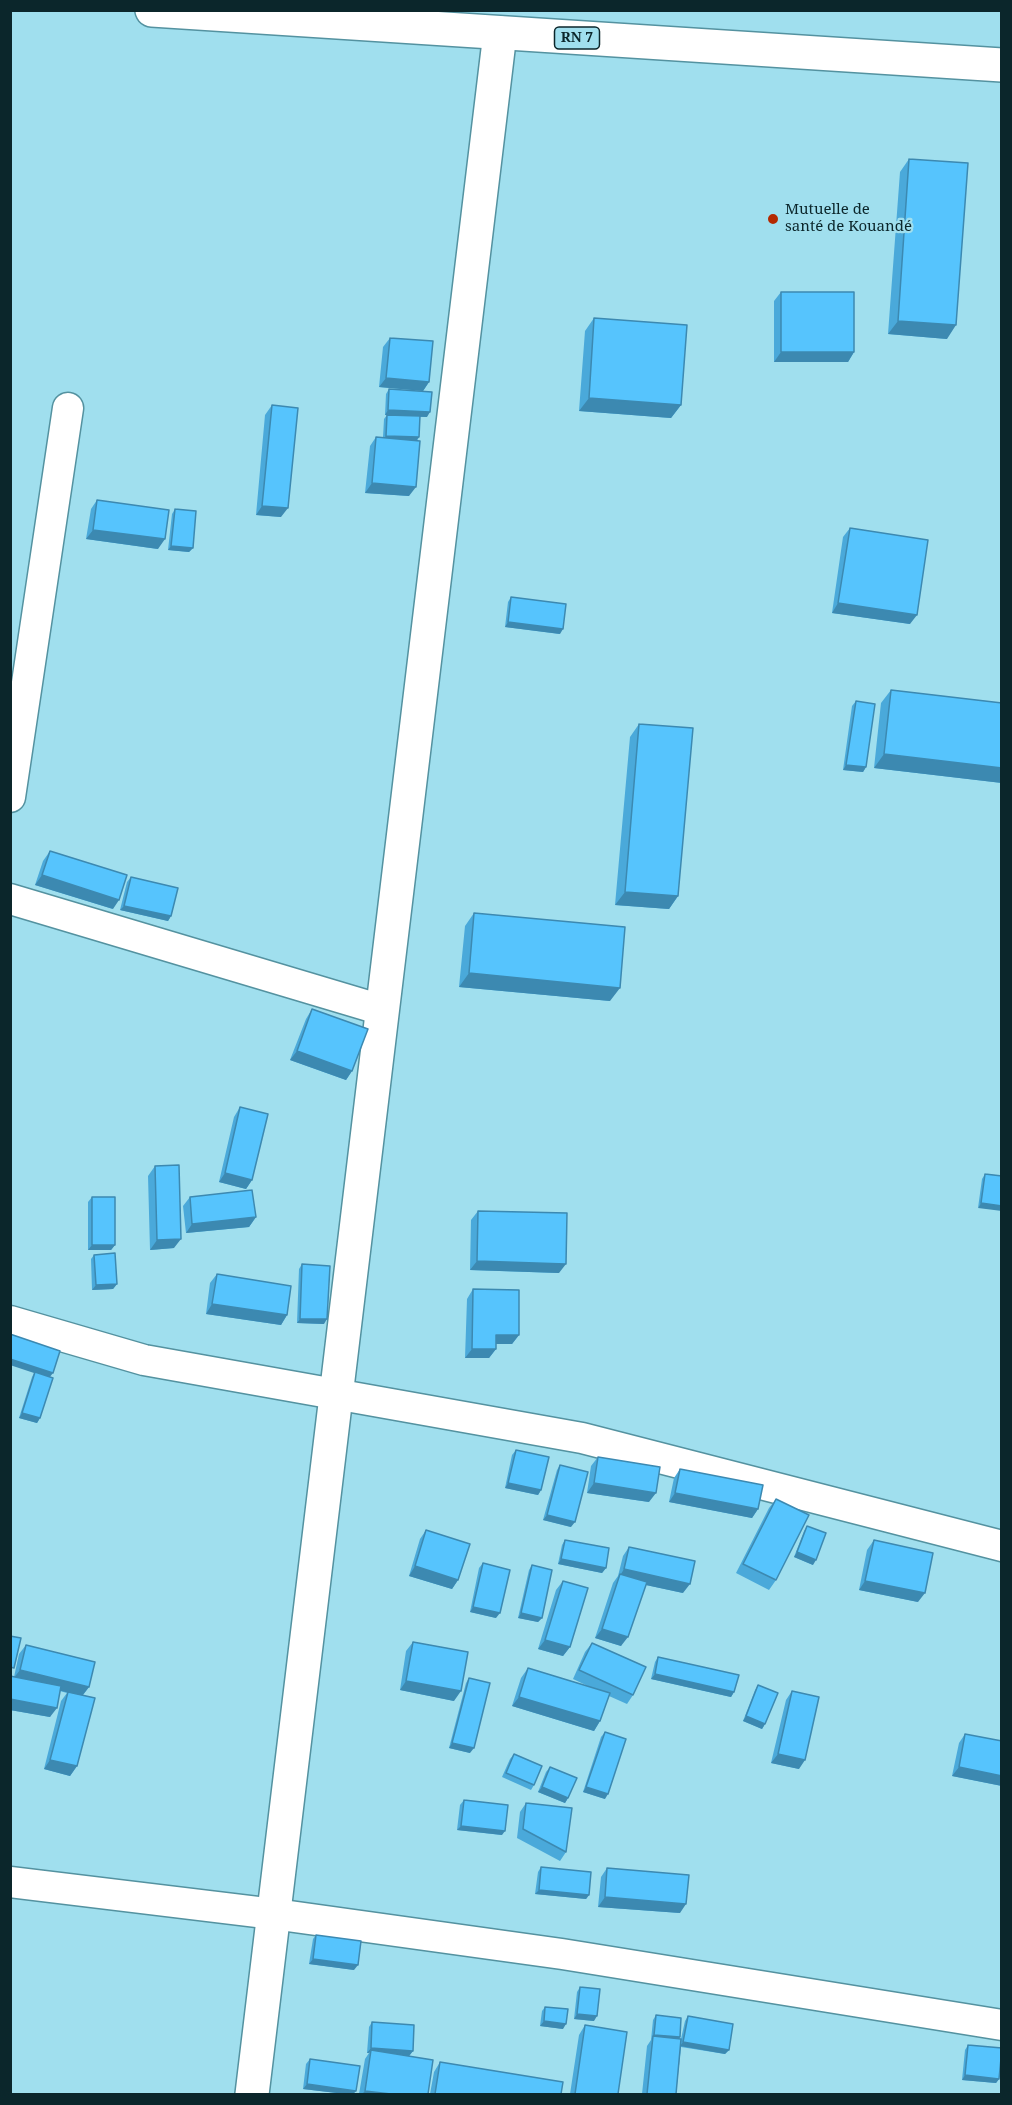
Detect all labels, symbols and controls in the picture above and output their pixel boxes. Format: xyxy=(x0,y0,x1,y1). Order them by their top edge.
road number: RN 7 xyxy=(554,27,600,49)
place label: Mutuelle de santé de Kouandé xyxy=(785,201,912,236)
marker: Mutuelle de santé de Kouandé xyxy=(766,212,780,226)

